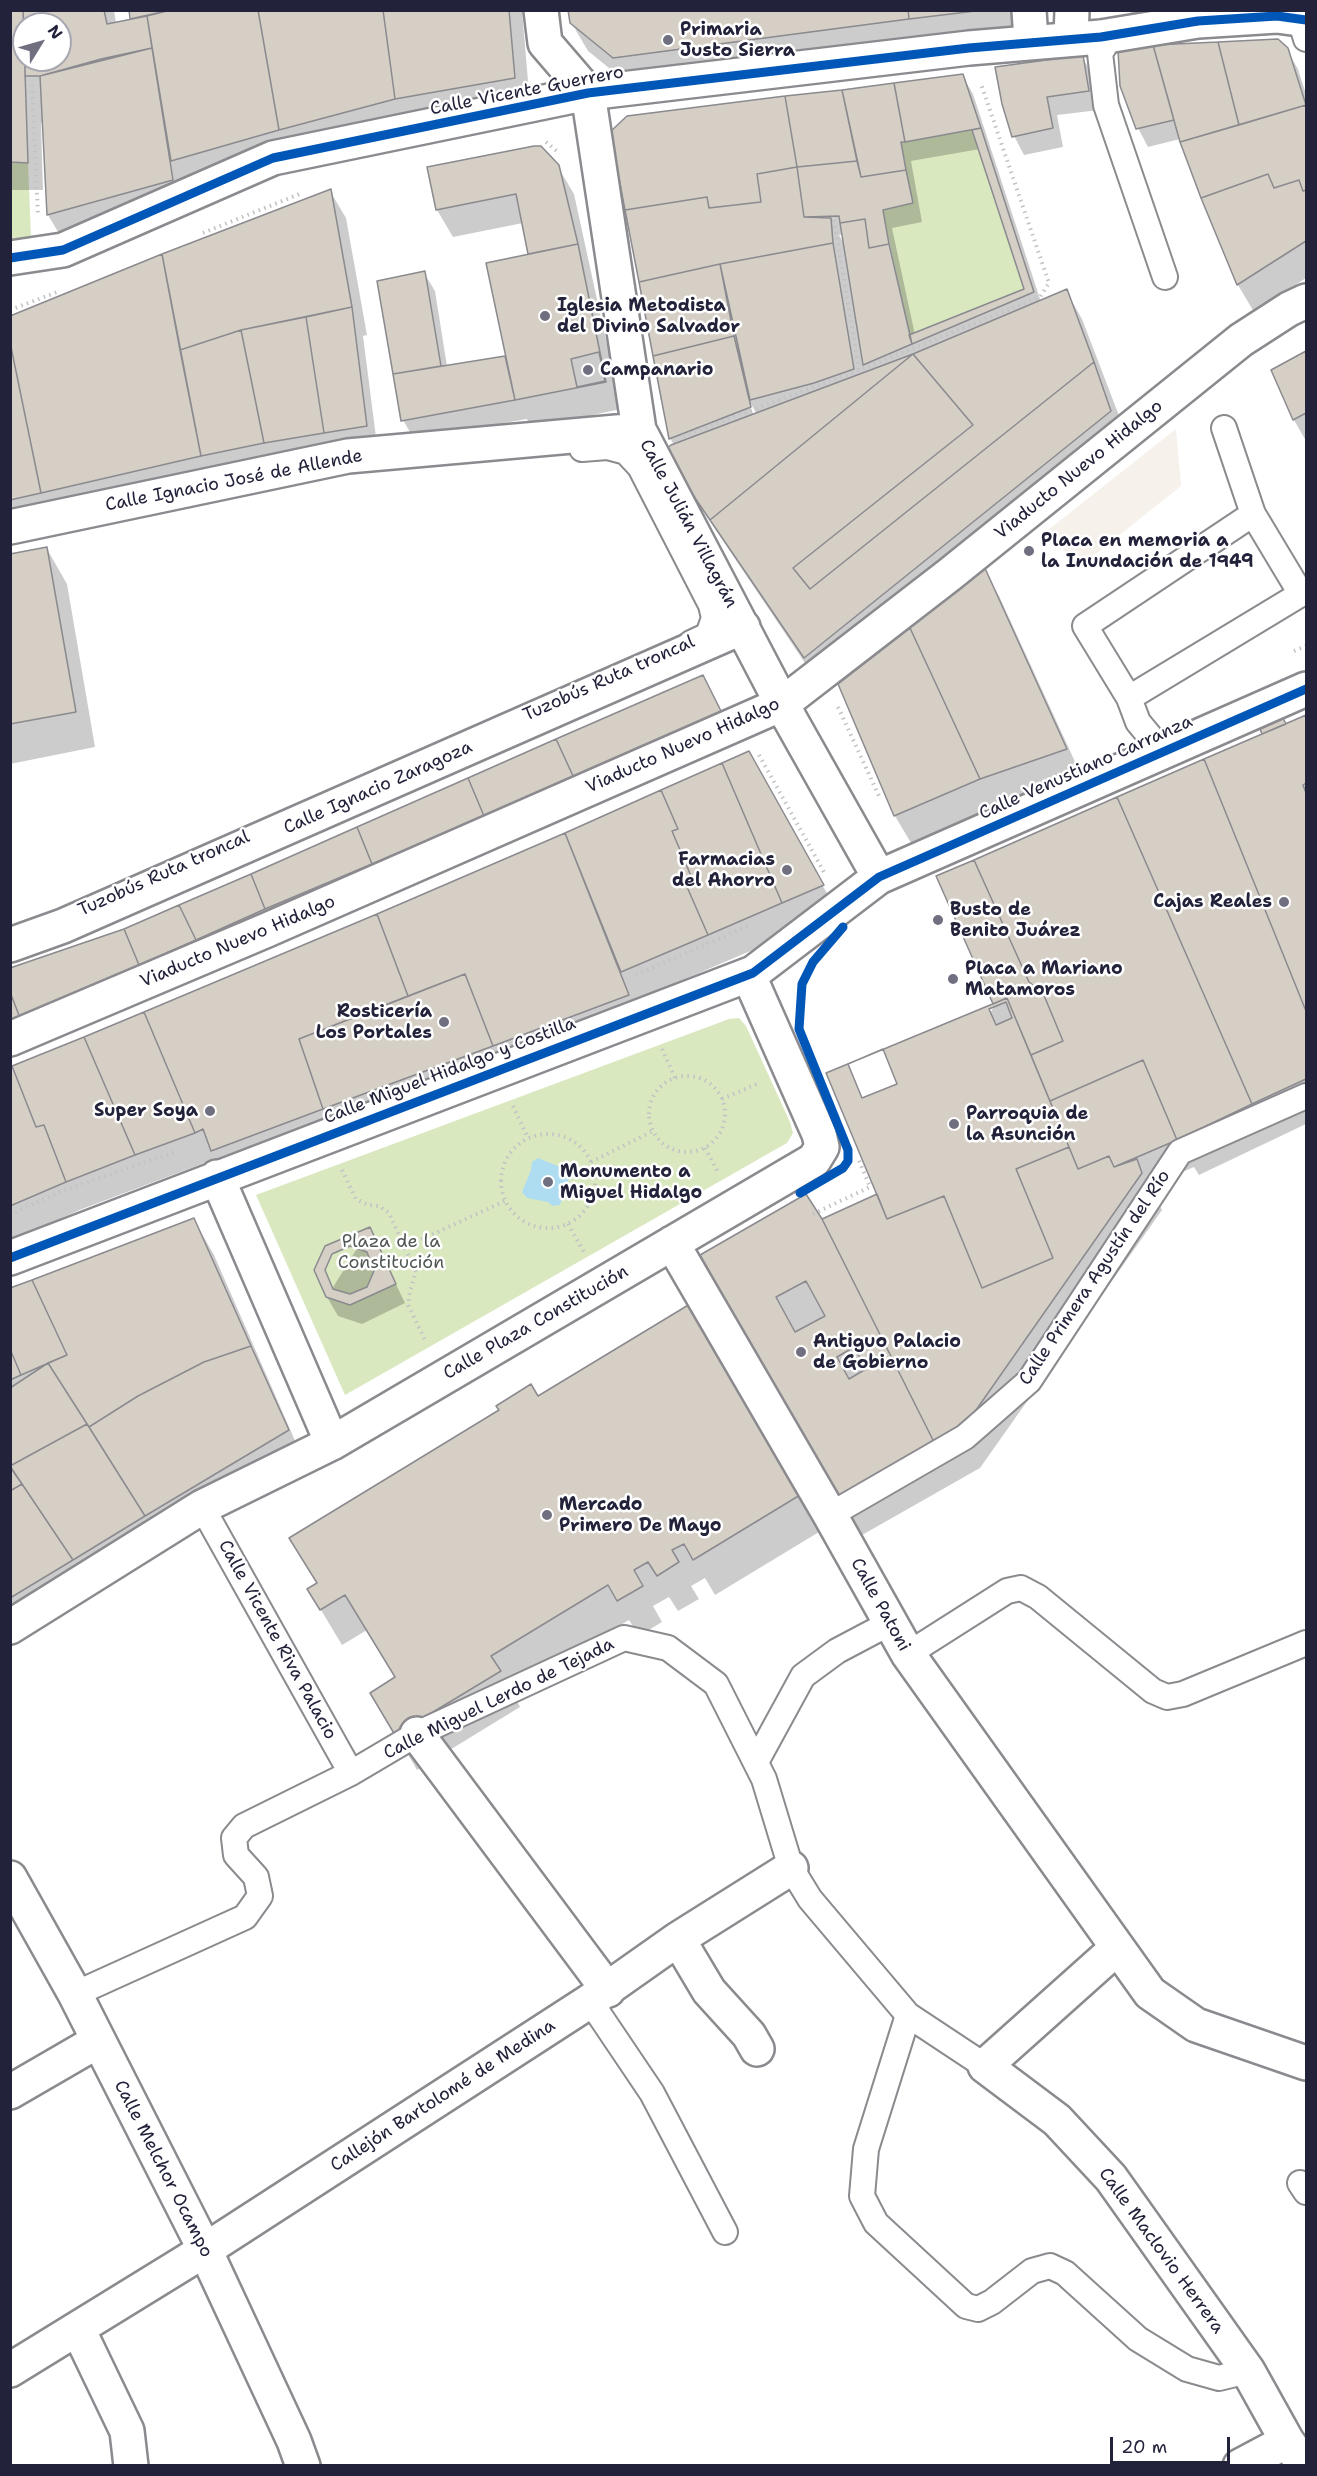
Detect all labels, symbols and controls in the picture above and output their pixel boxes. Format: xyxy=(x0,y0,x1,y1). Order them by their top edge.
north arrow xyxy=(12,12,72,72)
place label: Primaria Justo Sierra xyxy=(680,19,795,62)
text: N xyxy=(43,21,67,43)
marker: Primaria Justo Sierra xyxy=(661,33,675,47)
street label: Calle Vicente Guerrero xyxy=(428,62,626,120)
place label: Iglesia Metodista del Divino Salvador xyxy=(557,295,740,338)
marker: Iglesia Metodista del Divino Salvador xyxy=(538,309,552,323)
place label: Campanario xyxy=(600,359,714,381)
marker: Campanario xyxy=(581,363,595,377)
street label: Viaducto Nuevo Hidalgo xyxy=(991,396,1167,544)
street label: Calle Julián Villagrán xyxy=(634,436,742,612)
street label: Calle Ignacio José de Allende xyxy=(104,445,364,517)
place label: Placa en memoria a la Inundación de 1949 xyxy=(1041,530,1254,572)
marker: Placa en memoria a la Inundación de 1949 xyxy=(1022,544,1036,558)
street label: Tuzobús Ruta troncal xyxy=(520,631,698,727)
street label: Viaducto Nuevo Hidalgo xyxy=(583,693,783,799)
street label: Calle Venustiano Carranza xyxy=(976,711,1196,825)
street label: Calle Ignacio Zaragoza xyxy=(280,737,476,839)
street label: Tuzobús Ruta troncal xyxy=(75,826,253,922)
place label: Farmacias del Ahorro xyxy=(672,849,775,892)
marker: Farmacias del Ahorro xyxy=(780,863,794,877)
street label: Viaducto Nuevo Hidalgo xyxy=(137,891,339,993)
place label: Cajas Reales xyxy=(1153,891,1272,913)
marker: Cajas Reales xyxy=(1277,895,1291,909)
place label: Busto de Benito Juárez xyxy=(950,899,1081,942)
marker: Busto de Benito Juárez xyxy=(931,913,945,927)
place label: Placa a Mariano Matamoros xyxy=(965,958,1123,1000)
marker: Placa a Mariano Matamoros xyxy=(946,972,960,986)
place label: Rosticería Los Portales xyxy=(316,1001,432,1044)
street label: Calle Miguel Hidalgo y Costilla xyxy=(321,1013,579,1129)
marker: Rosticería Los Portales xyxy=(437,1015,451,1029)
place label: Super Soya xyxy=(94,1100,198,1122)
place label: Parroquia de la Asunción xyxy=(966,1103,1088,1146)
marker: Super Soya xyxy=(203,1104,217,1118)
marker: Parroquia de la Asunción xyxy=(947,1117,961,1131)
place label: Monumento a Miguel Hidalgo xyxy=(560,1161,702,1204)
street label: Calle Primera Agustín del Río xyxy=(1015,1166,1175,1390)
marker: Monumento a Miguel Hidalgo xyxy=(541,1175,555,1189)
park label: Plaza de la Constitución xyxy=(338,1231,444,1274)
street label: Calle Plaza Constitución xyxy=(440,1261,632,1385)
place label: Antiguo Palacio de Gobierno xyxy=(813,1331,961,1374)
marker: Antiguo Palacio de Gobierno xyxy=(794,1345,808,1359)
place label: Mercado Primero De Mayo xyxy=(559,1494,721,1537)
marker: Mercado Primero De Mayo xyxy=(540,1508,554,1522)
street label: Calle Vicente Riva Palacio xyxy=(213,1537,341,1743)
street label: Calle Patoni xyxy=(845,1554,915,1656)
street label: Calle Miguel Lerdo de Tejada xyxy=(380,1634,618,1764)
street label: Callejón Bartolomé de Medina xyxy=(327,2015,559,2177)
street label: Calle Melchor Ocampo xyxy=(109,2077,217,2261)
street label: Calle Maclovio Herrera xyxy=(1094,2164,1228,2338)
scale bar xyxy=(1113,2425,1233,2463)
text: 20 m xyxy=(1121,2435,1167,2459)

